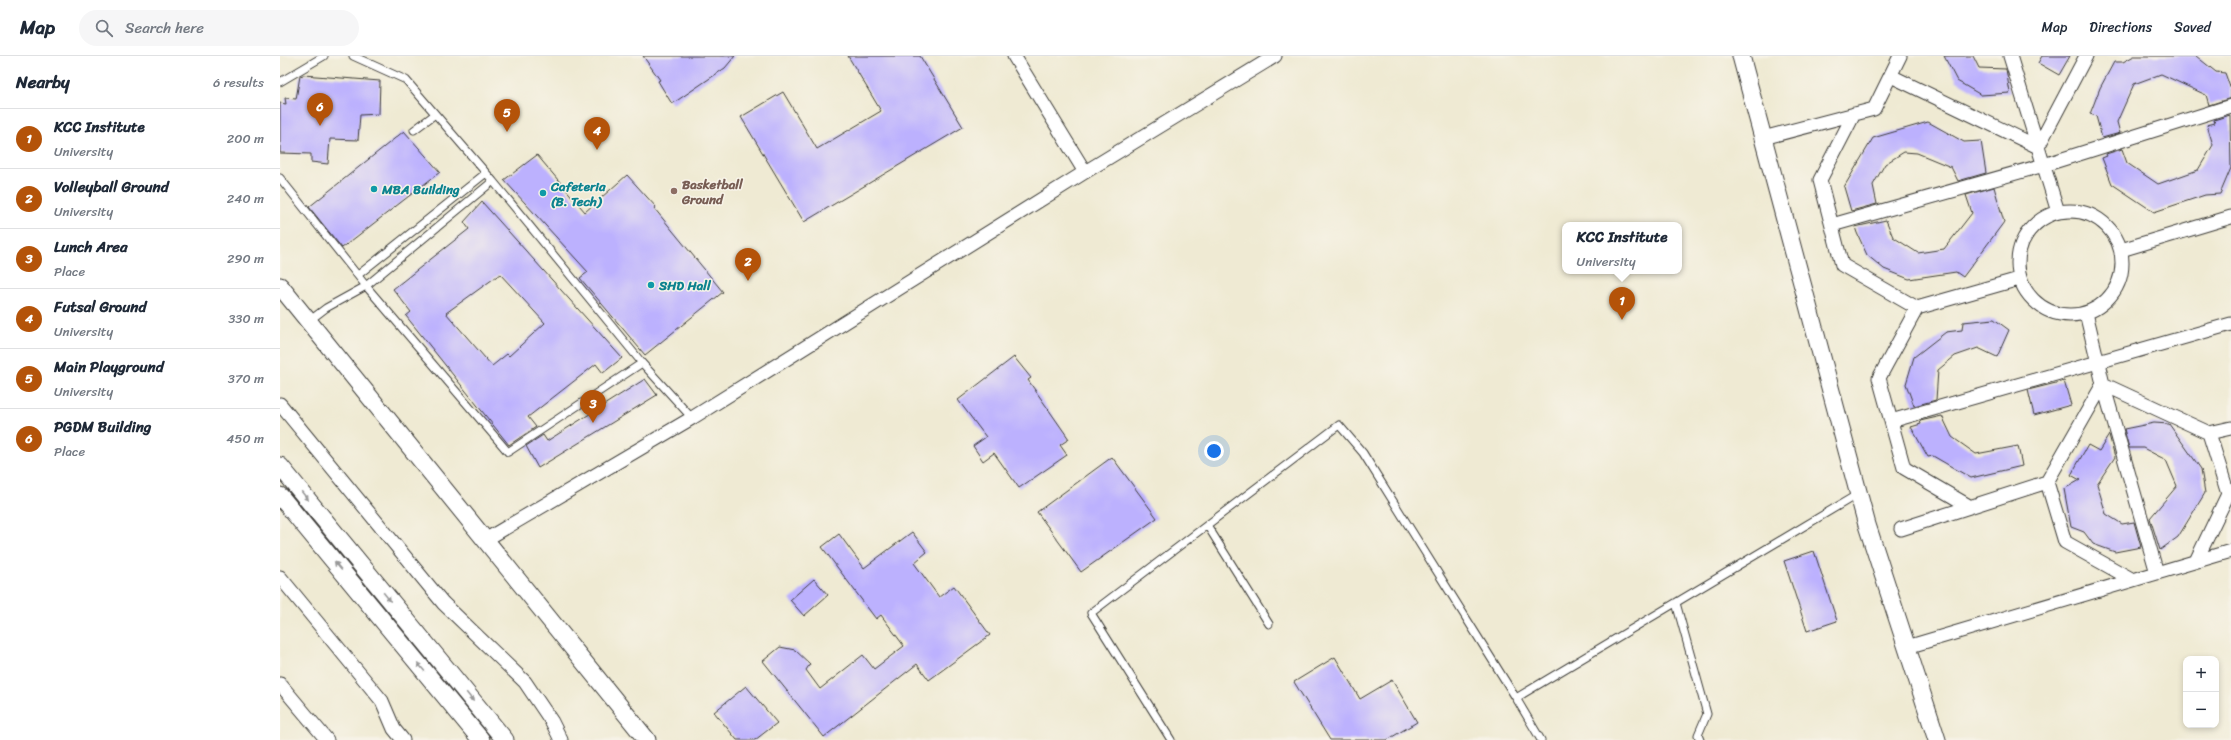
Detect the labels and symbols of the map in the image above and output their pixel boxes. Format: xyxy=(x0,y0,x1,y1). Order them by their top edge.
pin: 6 xyxy=(307,93,333,126)
pin: 5 xyxy=(494,99,520,132)
pin: 4 xyxy=(584,117,610,150)
place label: Basketball Ground xyxy=(681,173,744,211)
place label: Cafeteria (B. Tech) xyxy=(550,175,606,213)
place label: MBA Building xyxy=(381,178,460,201)
marker: MBA Building xyxy=(369,184,379,194)
marker: Basketball Ground xyxy=(669,186,679,196)
marker: Cafeteria (B. Tech) xyxy=(538,188,548,198)
pin: 2 xyxy=(735,248,761,281)
place label: SHD Hall xyxy=(658,274,712,297)
marker: SHD Hall xyxy=(646,280,656,290)
pin: 1 xyxy=(1609,287,1635,320)
pin: 3 xyxy=(580,390,606,423)
your location xyxy=(1204,441,1224,461)
one-way arrow xyxy=(300,491,309,502)
one-way arrow xyxy=(334,561,343,572)
one-way arrow xyxy=(383,591,392,602)
one-way arrow xyxy=(416,661,425,672)
one-way arrow xyxy=(465,692,474,703)

